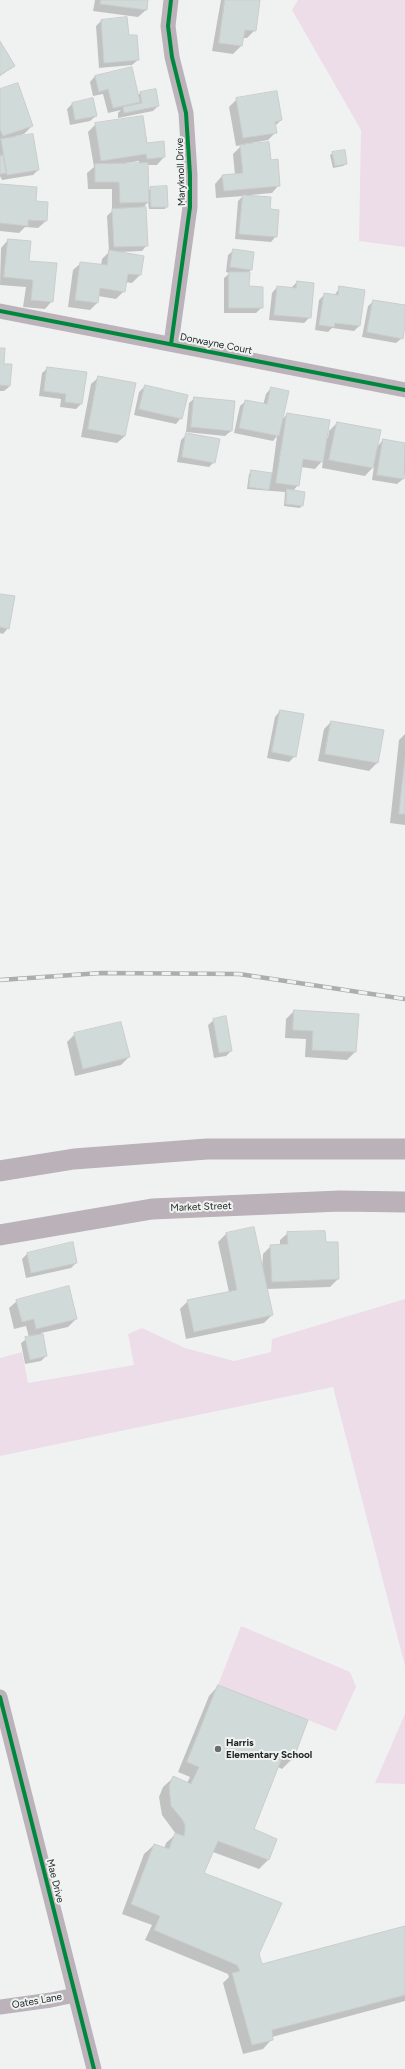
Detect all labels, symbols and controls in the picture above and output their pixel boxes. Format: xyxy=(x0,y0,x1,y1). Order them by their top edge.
street label: Maryknoll Drive xyxy=(174,138,188,206)
street label: Dorwayne Court xyxy=(179,331,253,357)
street label: Market Street xyxy=(170,1200,232,1214)
place label: Harris Elementary School xyxy=(226,1737,312,1760)
marker: Harris Elementary School xyxy=(213,1744,223,1754)
street label: Mae Drive xyxy=(44,1858,66,1904)
street label: Oates Lane xyxy=(11,1991,63,2011)

